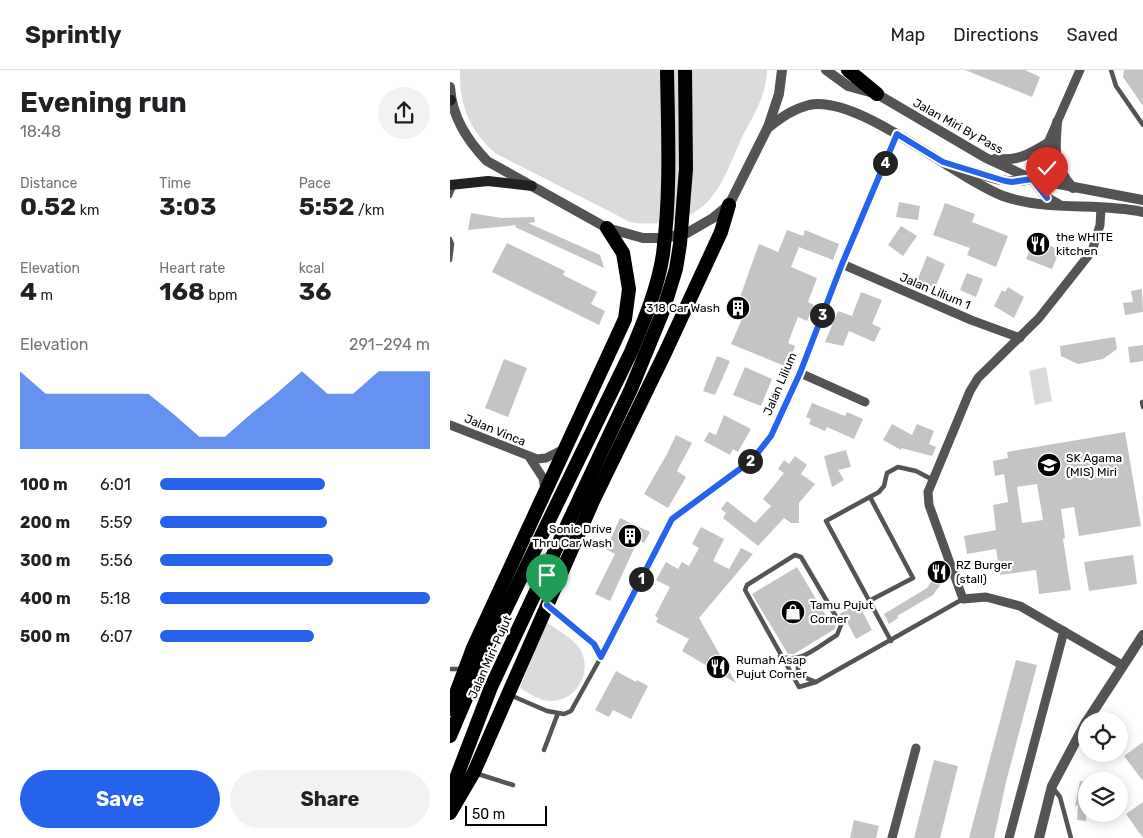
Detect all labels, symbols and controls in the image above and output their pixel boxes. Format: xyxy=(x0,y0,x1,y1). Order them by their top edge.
text: Sprintly xyxy=(25,21,122,49)
text: Map xyxy=(890,24,925,46)
text: Directions xyxy=(953,24,1039,46)
text: Saved xyxy=(1067,24,1118,46)
text: Evening run xyxy=(20,86,187,119)
button: share xyxy=(378,87,430,139)
street label: Jalan Miri By Pass xyxy=(911,96,1005,156)
text: 18:48 xyxy=(20,122,61,141)
pin xyxy=(1026,147,1068,198)
pin: 4 xyxy=(872,150,898,176)
icon: check xyxy=(1033,154,1061,182)
text: 4 xyxy=(881,155,890,172)
text: Distance xyxy=(20,175,77,192)
text: Time xyxy=(159,175,191,192)
text: Pace xyxy=(299,175,331,192)
text: 0.52 xyxy=(20,192,76,221)
text: 3:03 xyxy=(159,192,217,221)
text: 5:52 xyxy=(299,192,355,221)
text: km xyxy=(76,202,99,219)
text: /km xyxy=(355,202,384,219)
place label: the WHITE kitchen xyxy=(1056,230,1113,258)
restaurant icon: the WHITE kitchen xyxy=(1025,231,1051,257)
text: Elevation xyxy=(20,260,80,277)
text: Heart rate xyxy=(159,260,225,277)
text: kcal xyxy=(299,260,324,277)
street label: Jalan Lilium 1 xyxy=(898,270,972,312)
text: 4 xyxy=(20,277,37,306)
text: 168 xyxy=(159,277,205,306)
text: 36 xyxy=(299,277,331,306)
text: m xyxy=(37,287,53,304)
text: bpm xyxy=(205,287,238,304)
building icon: 318 Car Wash xyxy=(725,295,751,321)
place label: 318 Car Wash xyxy=(646,301,720,315)
pin: 3 xyxy=(810,302,834,328)
text: 3 xyxy=(818,307,827,324)
text: Elevation xyxy=(20,335,89,354)
text: 291–294 m xyxy=(349,335,430,354)
street label: Jalan Lilium xyxy=(760,350,800,418)
street label: Jalan Vinca xyxy=(462,411,528,449)
pin: 2 xyxy=(738,448,762,474)
place label: SK Agama (MIS) Miri xyxy=(1066,451,1122,479)
school or university icon: SK Agama (MIS) Miri xyxy=(1036,452,1062,478)
text: 2 xyxy=(746,453,755,470)
text: 100 m xyxy=(20,475,68,494)
text: 6:01 xyxy=(100,475,131,494)
text: 200 m xyxy=(20,513,70,532)
text: 5:59 xyxy=(100,513,133,532)
place label: Sonic Drive Thru Car Wash xyxy=(532,522,612,550)
building icon: Sonic Drive Thru Car Wash xyxy=(617,523,643,549)
text: 300 m xyxy=(20,551,70,570)
text: 5:56 xyxy=(100,551,133,570)
pin xyxy=(526,554,568,605)
place label: RZ Burger (stall) xyxy=(956,558,1013,586)
restaurant icon: RZ Burger (stall) xyxy=(926,559,952,585)
icon: arrive xyxy=(533,561,561,589)
pin: 1 xyxy=(628,566,654,592)
text: 1 xyxy=(638,571,645,588)
text: 400 m xyxy=(20,589,71,608)
text: 5:18 xyxy=(100,589,131,608)
place label: Tamu Pujut Corner xyxy=(810,598,874,626)
shop icon: Tamu Pujut Corner xyxy=(780,599,806,625)
street label: Jalan Miri-Pujut xyxy=(465,613,515,701)
text: 500 m xyxy=(20,627,70,646)
text: 6:07 xyxy=(100,627,132,646)
place label: Rumah Asap Pujut Corner xyxy=(736,653,807,681)
restaurant icon: Rumah Asap Pujut Corner xyxy=(705,654,731,680)
map controls xyxy=(1078,712,1128,822)
button: locate xyxy=(1078,712,1128,762)
button: Save xyxy=(20,770,220,828)
button: Share xyxy=(230,770,430,828)
button: layers xyxy=(1078,772,1128,822)
scale bar xyxy=(465,803,548,826)
text: 50 m xyxy=(472,806,505,823)

